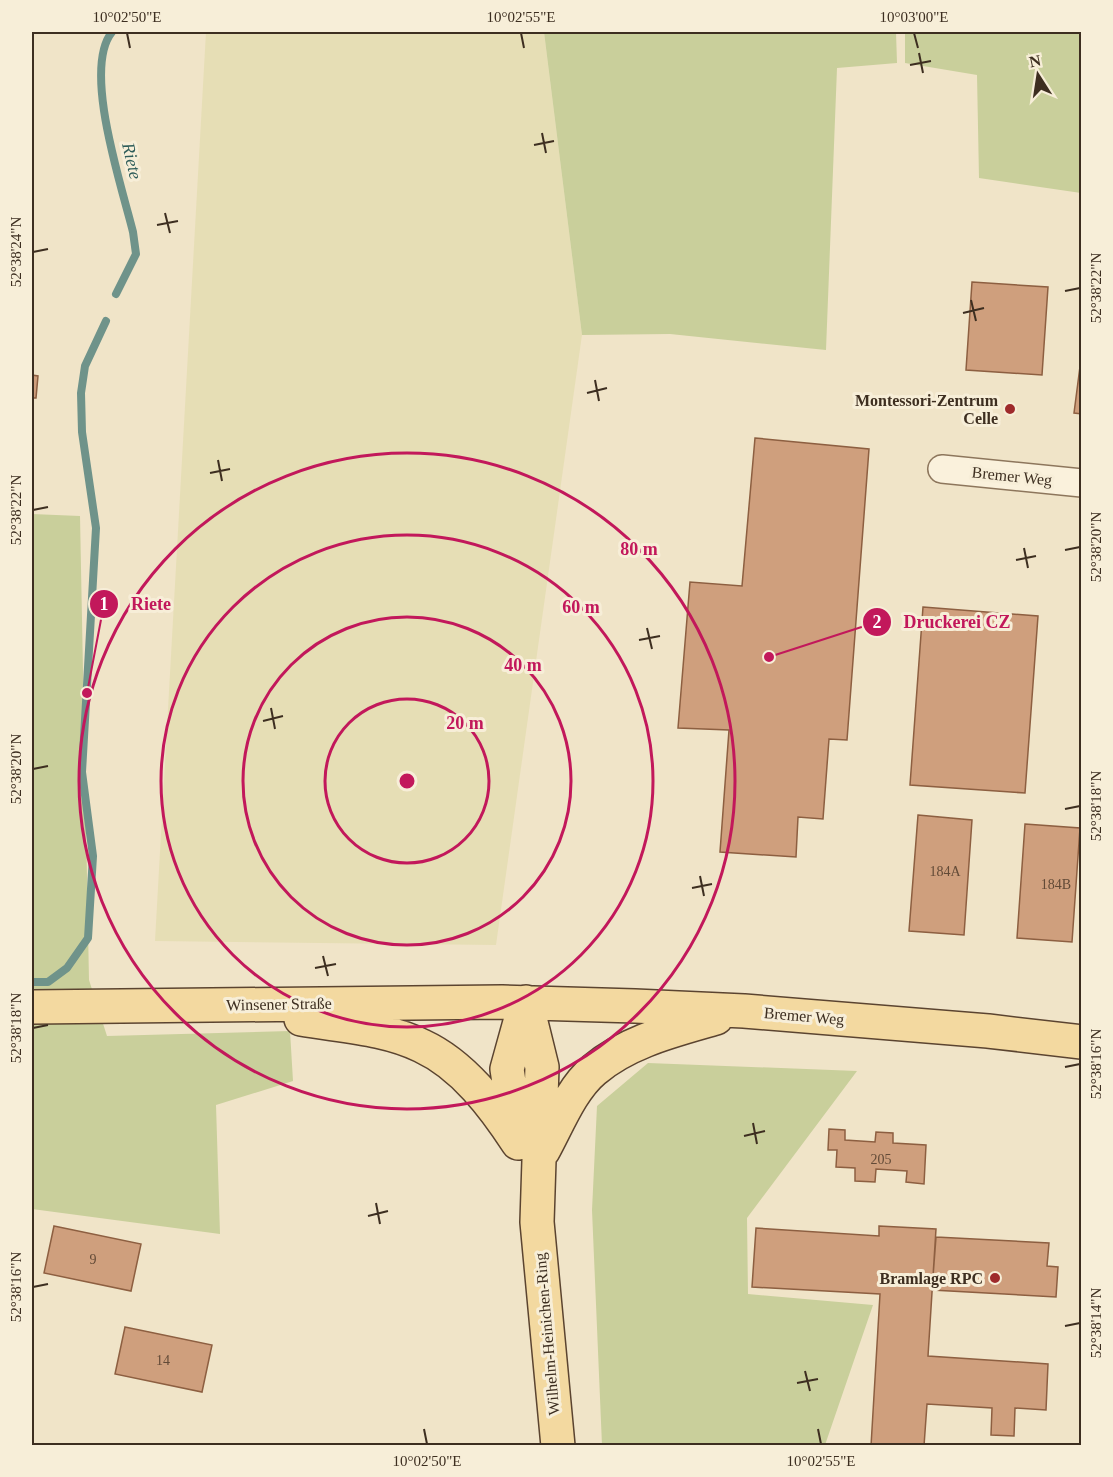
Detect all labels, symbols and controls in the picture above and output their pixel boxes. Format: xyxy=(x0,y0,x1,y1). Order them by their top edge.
text: 10°02'50"E xyxy=(93,9,162,25)
text: 10°02'55"E xyxy=(487,9,556,25)
text: 10°03'00"E xyxy=(880,9,949,25)
north arrow xyxy=(1008,45,1068,105)
text: N xyxy=(1028,51,1043,70)
water label: Riete xyxy=(118,140,146,181)
text: 52°38'24"N xyxy=(8,217,24,287)
text: 52°38'22"N xyxy=(1088,253,1104,323)
place label: Montessori-Zentrum Celle xyxy=(855,392,999,427)
marker: Montessori-Zentrum Celle xyxy=(1003,402,1017,416)
street label: Bremer Weg xyxy=(971,463,1053,490)
text: 52°38'22"N xyxy=(8,475,24,545)
text: 52°38'20"N xyxy=(1088,512,1104,582)
text: 80 m xyxy=(620,539,658,559)
callout: Riete xyxy=(89,586,183,622)
text: 1 xyxy=(100,594,109,614)
text: Riete xyxy=(131,594,171,614)
text: 60 m xyxy=(562,597,600,617)
callout: Druckerei CZ xyxy=(862,604,1023,640)
text: 2 xyxy=(873,612,882,632)
text: Druckerei CZ xyxy=(903,612,1011,632)
text: 40 m xyxy=(504,655,542,675)
text: 20 m xyxy=(446,713,484,733)
text: 52°38'20"N xyxy=(8,734,24,804)
centre of rings xyxy=(397,771,417,791)
text: 52°38'18"N xyxy=(1088,771,1104,841)
house number: 184A xyxy=(929,864,961,879)
house number: 184B xyxy=(1041,877,1071,892)
text: 52°38'18"N xyxy=(8,993,24,1063)
street label: Winsener Straße xyxy=(226,995,332,1013)
street label: Bremer Weg xyxy=(763,1004,845,1029)
text: 52°38'16"N xyxy=(1088,1029,1104,1099)
house number: 205 xyxy=(871,1152,892,1167)
text: 52°38'16"N xyxy=(8,1252,24,1322)
house number: 9 xyxy=(90,1252,97,1267)
street label: Wilhelm-Heinichen-Ring xyxy=(531,1252,564,1416)
place label: Bramlage RPC xyxy=(879,1270,983,1288)
marker: Bramlage RPC xyxy=(988,1271,1002,1285)
text: 52°38'14"N xyxy=(1088,1288,1104,1358)
house number: 14 xyxy=(156,1353,170,1368)
text: 10°02'50"E xyxy=(393,1453,462,1469)
text: 10°02'55"E xyxy=(787,1453,856,1469)

